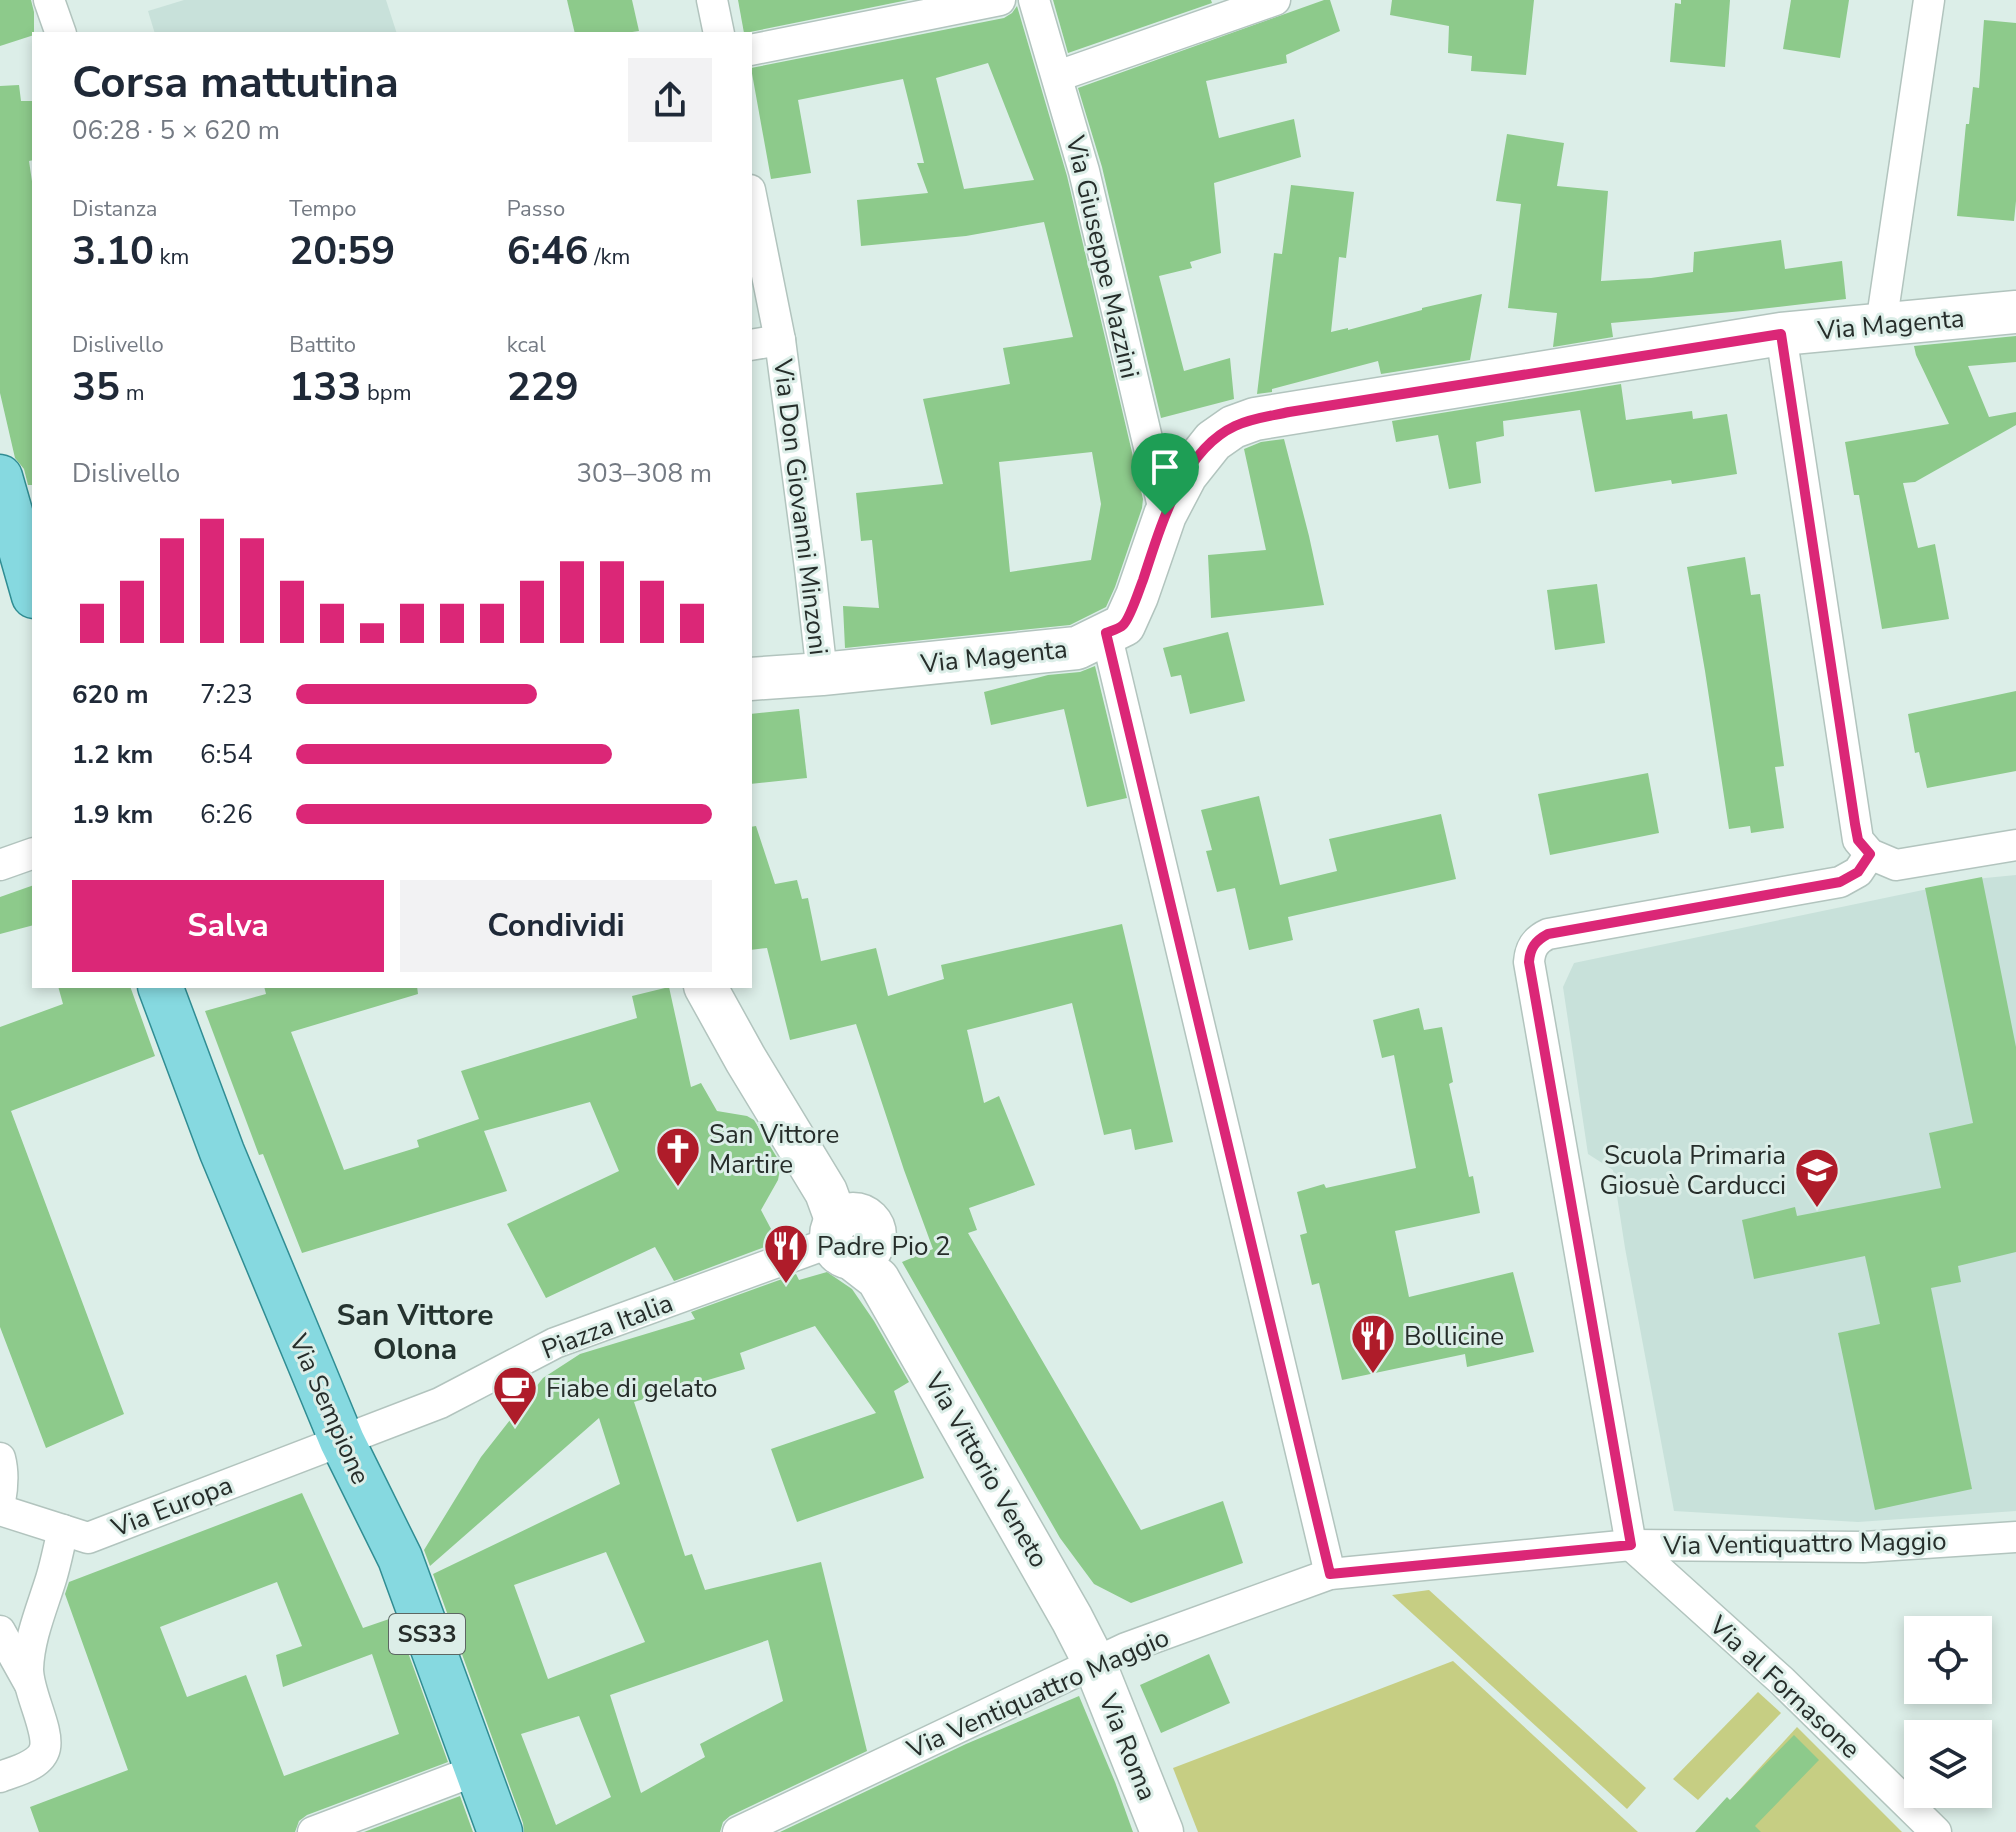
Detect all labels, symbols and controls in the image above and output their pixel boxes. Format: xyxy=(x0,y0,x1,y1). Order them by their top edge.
text: Corsa mattutina xyxy=(72,53,399,113)
button: share xyxy=(628,58,712,142)
text: 06:28 · 5 × 620 m xyxy=(72,113,280,148)
street label: Via Giuseppe Mazzini xyxy=(1057,131,1147,382)
text: Distanza xyxy=(72,194,158,224)
text: Tempo xyxy=(289,194,357,224)
text: Passo xyxy=(507,194,565,224)
text: 3.10 xyxy=(72,224,154,278)
text: 20:59 xyxy=(289,224,395,278)
text: 6:46 xyxy=(507,224,589,278)
text: km xyxy=(154,242,189,272)
text: /km xyxy=(589,242,630,272)
street label: Via Magenta xyxy=(1815,301,1966,348)
text: Dislivello xyxy=(72,330,164,360)
text: Battito xyxy=(289,330,356,360)
text: kcal xyxy=(507,330,546,360)
street label: Via Don Giovanni Minzoni xyxy=(765,356,836,657)
text: 35 xyxy=(72,360,120,414)
text: 133 xyxy=(289,360,361,414)
text: 229 xyxy=(507,360,579,414)
text: m xyxy=(120,378,145,408)
text: bpm xyxy=(361,378,411,408)
pin xyxy=(1131,433,1199,515)
icon: arrive xyxy=(1143,445,1187,489)
text: Dislivello xyxy=(72,456,180,491)
text: 303–308 m xyxy=(576,456,712,491)
street label: Via Magenta xyxy=(918,631,1069,682)
text: 620 m xyxy=(72,677,149,712)
text: 7:23 xyxy=(200,677,253,712)
text: 1.2 km xyxy=(72,737,153,772)
text: 6:54 xyxy=(200,737,253,772)
text: 1.9 km xyxy=(72,797,153,832)
text: 6:26 xyxy=(200,797,253,832)
button: Salva xyxy=(72,880,384,972)
button: Condividi xyxy=(400,880,712,972)
place label: San Vittore Martire xyxy=(709,1117,839,1182)
church icon: San Vittore Martire xyxy=(654,1125,702,1188)
place label: Scuola Primaria Giosuè Carducci xyxy=(1599,1138,1786,1203)
school or university icon: Scuola Primaria Giosuè Carducci xyxy=(1793,1146,1841,1209)
restaurant icon: Padre Pio 2 xyxy=(762,1222,810,1285)
place label: Padre Pio 2 xyxy=(817,1229,951,1264)
street label: Piazza Italia xyxy=(537,1285,678,1367)
district label: San Vittore Olona xyxy=(336,1295,494,1370)
restaurant icon: Bollicine xyxy=(1349,1312,1397,1375)
place label: Bollicine xyxy=(1404,1319,1504,1354)
street label: Via Sempione xyxy=(280,1328,378,1490)
cafe icon: Fiabe di gelato xyxy=(491,1364,539,1427)
street label: Via Vittorio Veneto xyxy=(916,1366,1057,1574)
place label: Fiabe di gelato xyxy=(546,1371,718,1406)
street label: Via Europa xyxy=(106,1467,238,1546)
street label: Via Ventiquattro Maggio xyxy=(1662,1524,1947,1563)
street label: Via al Fornasone xyxy=(1701,1608,1868,1766)
road number: SS33 xyxy=(389,1614,465,1654)
map controls xyxy=(1904,1616,1992,1808)
button: locate xyxy=(1904,1616,1992,1704)
street label: Via Ventiquattro Maggio xyxy=(901,1620,1175,1767)
street label: Via Roma xyxy=(1090,1688,1165,1806)
button: layers xyxy=(1904,1720,1992,1808)

